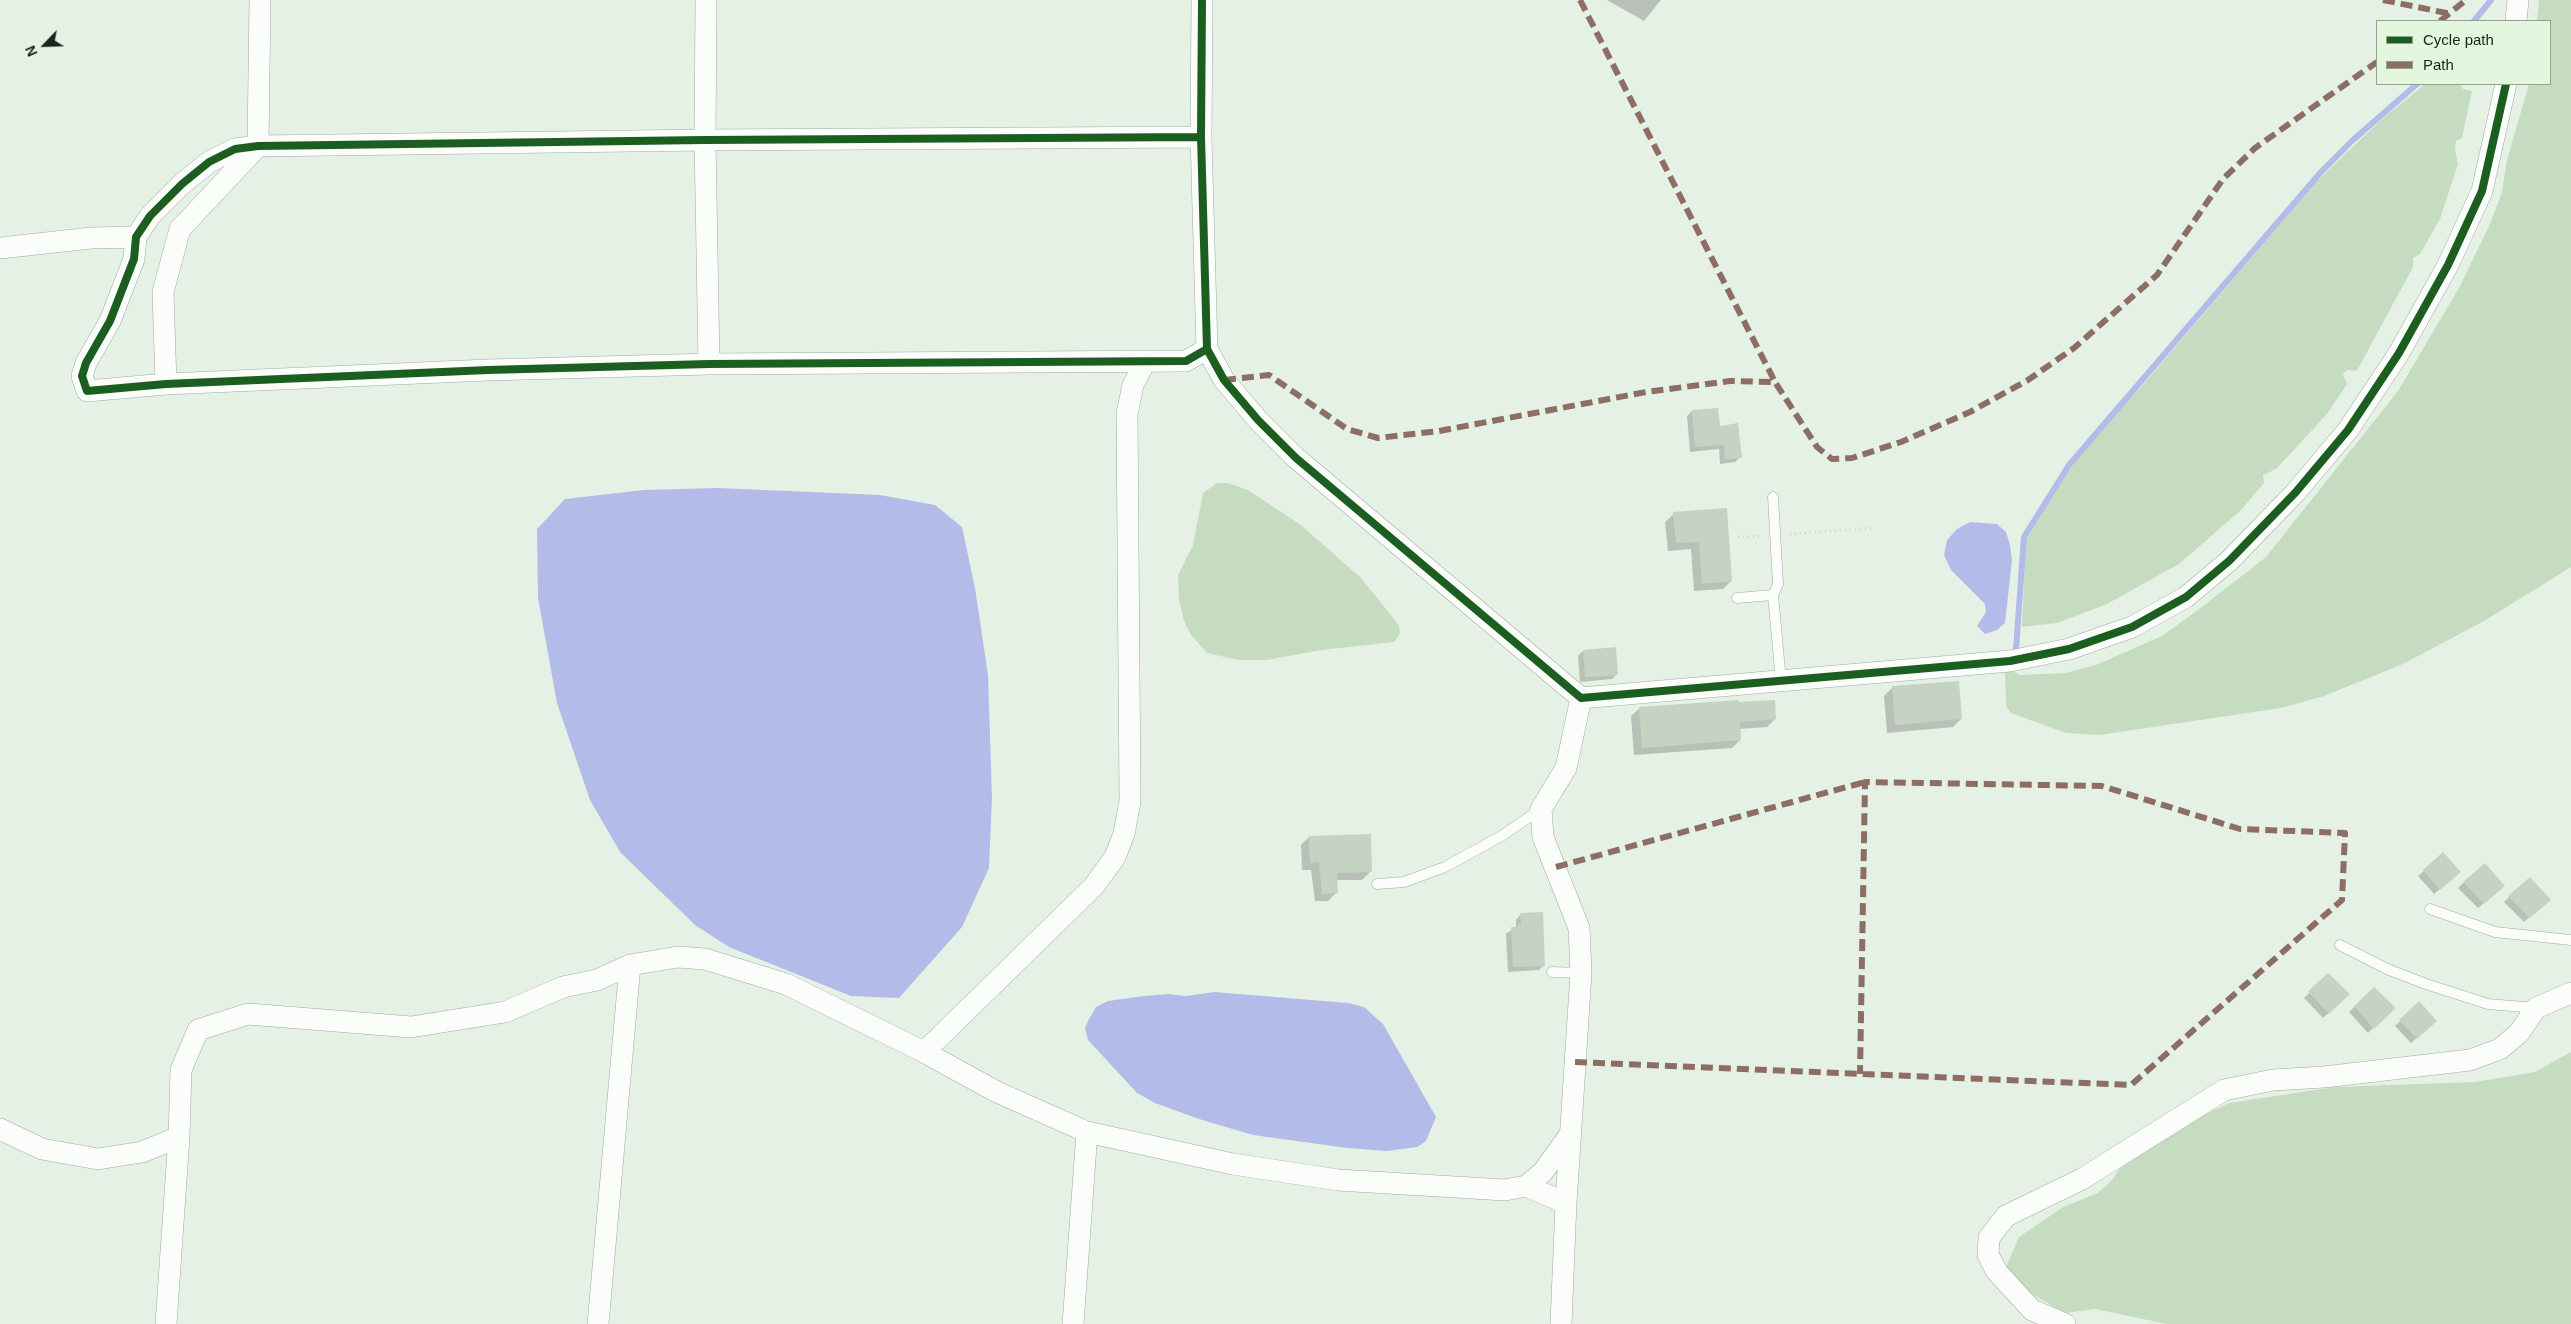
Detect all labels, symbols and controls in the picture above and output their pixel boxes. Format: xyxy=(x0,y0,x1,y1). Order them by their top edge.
north arrow xyxy=(20,20,70,70)
legend xyxy=(2376,20,2551,85)
text: Cycle path xyxy=(2423,31,2494,48)
text: N xyxy=(22,43,41,59)
text: Path xyxy=(2423,56,2454,73)

